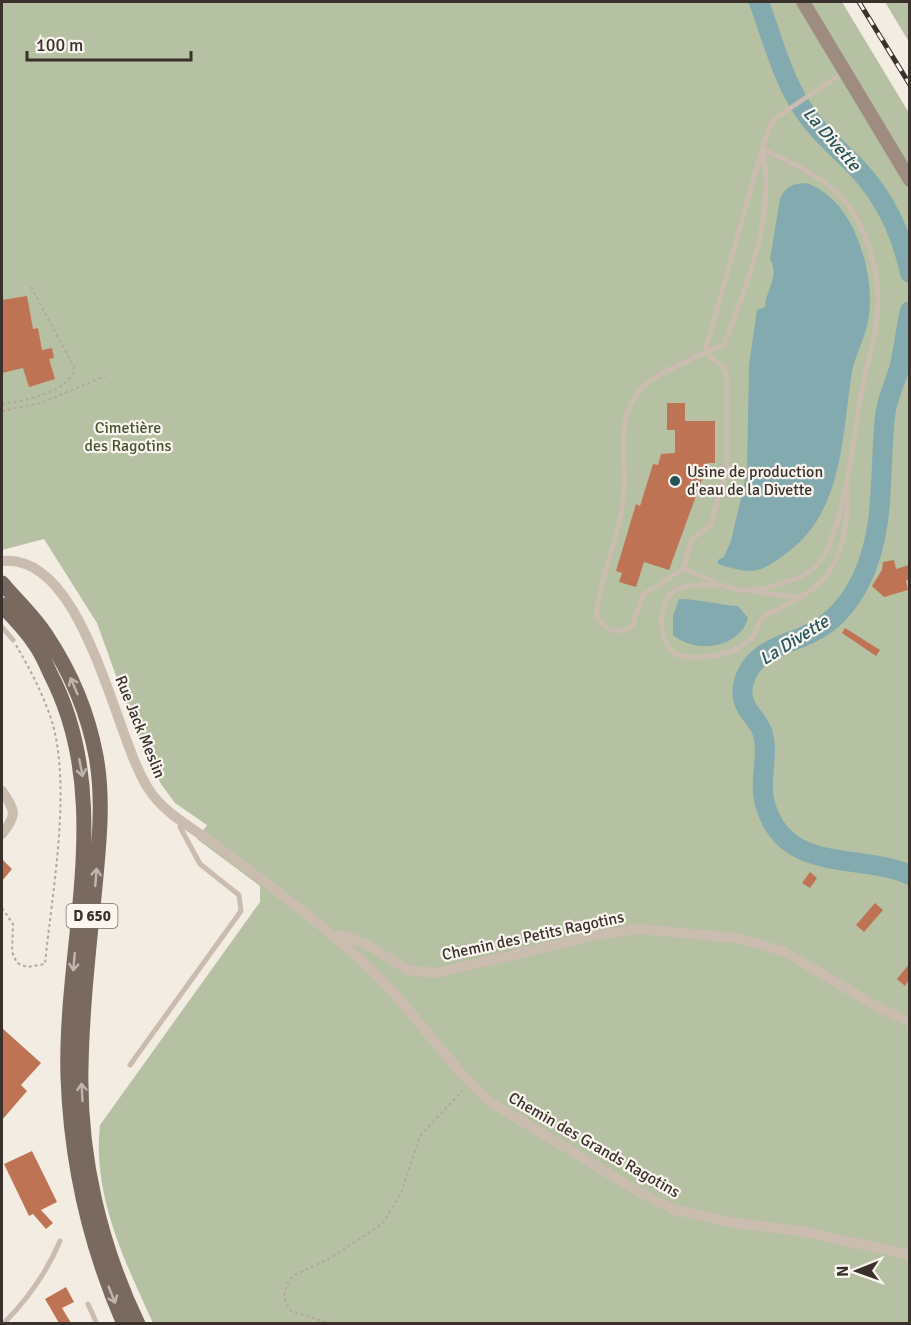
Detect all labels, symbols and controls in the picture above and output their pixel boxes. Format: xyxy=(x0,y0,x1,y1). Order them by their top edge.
scale bar xyxy=(27,24,190,62)
text: 100 m xyxy=(36,34,83,56)
water label: La Divette xyxy=(798,103,866,176)
park label: Cimetière des Ragotins xyxy=(85,418,171,456)
place label: Usine de production d'eau de la Divette xyxy=(687,462,823,500)
marker: Usine de production d'eau de la Divette xyxy=(668,474,682,488)
water label: La Divette xyxy=(755,610,833,670)
street label: Rue Jack Meslin xyxy=(110,673,170,781)
one-way arrow xyxy=(68,677,79,695)
one-way arrow xyxy=(76,758,87,777)
one-way arrow xyxy=(91,867,102,887)
road number: D 650 xyxy=(66,904,118,928)
street label: Chemin des Petits Ragotins xyxy=(440,907,626,965)
one-way arrow xyxy=(68,952,79,972)
one-way arrow xyxy=(76,1083,87,1102)
street label: Chemin des Grands Ragotins xyxy=(505,1088,683,1202)
north arrow xyxy=(827,1241,887,1301)
text: N xyxy=(833,1266,853,1277)
one-way arrow xyxy=(107,1286,118,1304)

